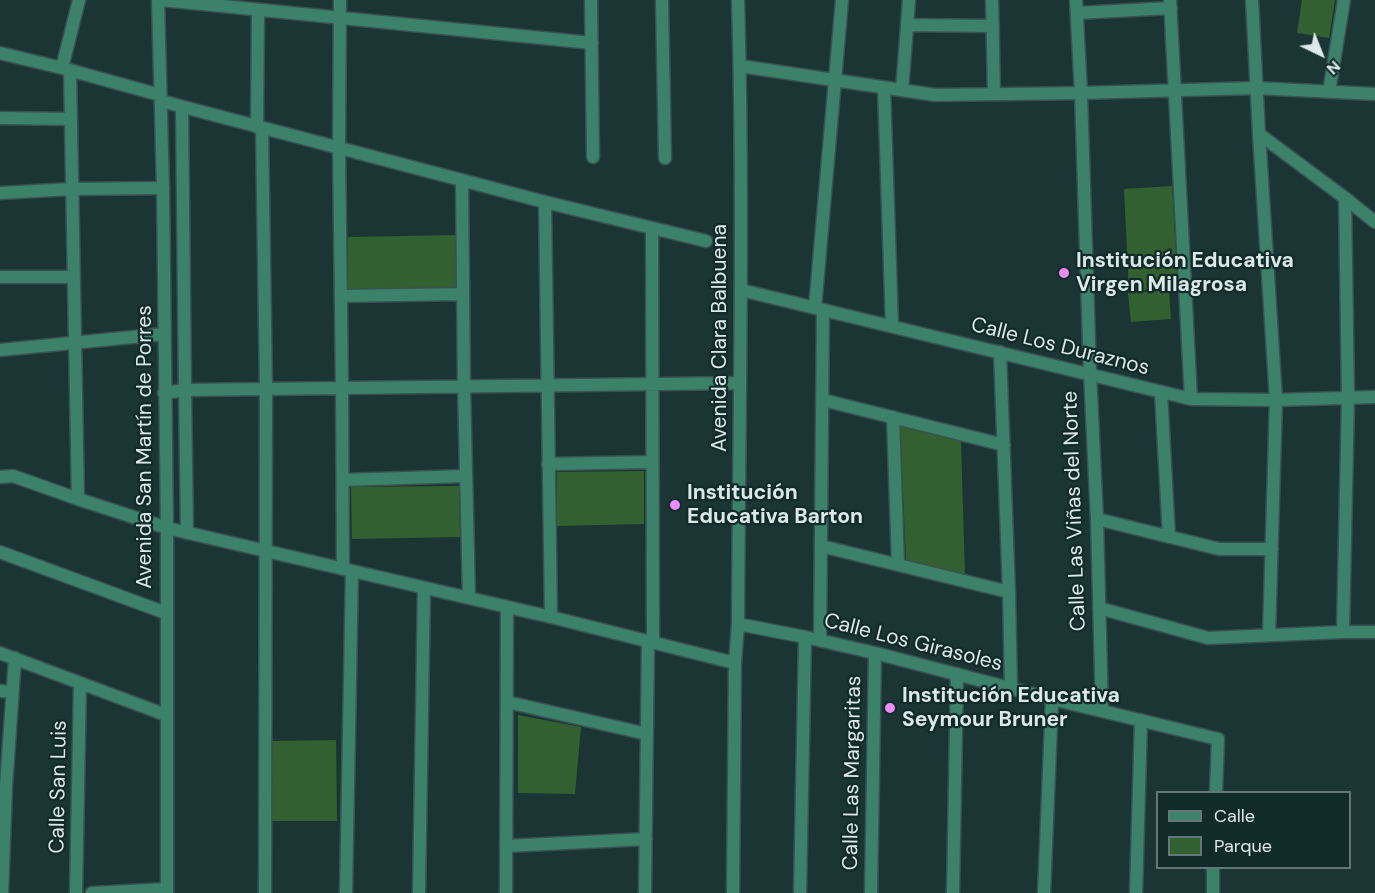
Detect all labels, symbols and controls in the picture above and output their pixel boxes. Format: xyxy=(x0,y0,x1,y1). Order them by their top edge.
north arrow xyxy=(1291,24,1351,84)
text: N xyxy=(1322,56,1345,79)
street label: Avenida Clara Balbuena xyxy=(707,224,733,452)
place label: Institución Educativa Virgen Milagrosa xyxy=(1076,248,1294,298)
marker: Institución Educativa Virgen Milagrosa xyxy=(1057,266,1071,280)
street label: Avenida San Martín de Porres xyxy=(132,305,158,589)
street label: Calle Los Duraznos xyxy=(968,313,1152,381)
street label: Calle Las Viñas del Norte xyxy=(1058,390,1092,632)
place label: Institución Educativa Barton xyxy=(687,480,863,530)
marker: Institución Educativa Barton xyxy=(668,498,682,512)
street label: Calle Los Girasoles xyxy=(821,609,1005,677)
street label: Calle Las Margaritas xyxy=(839,675,867,871)
place label: Institución Educativa Seymour Bruner xyxy=(902,683,1120,733)
marker: Institución Educativa Seymour Bruner xyxy=(883,701,897,715)
street label: Calle San Luis xyxy=(45,720,73,854)
legend xyxy=(1156,791,1351,869)
text: Calle xyxy=(1214,804,1255,828)
text: Parque xyxy=(1214,834,1272,858)

